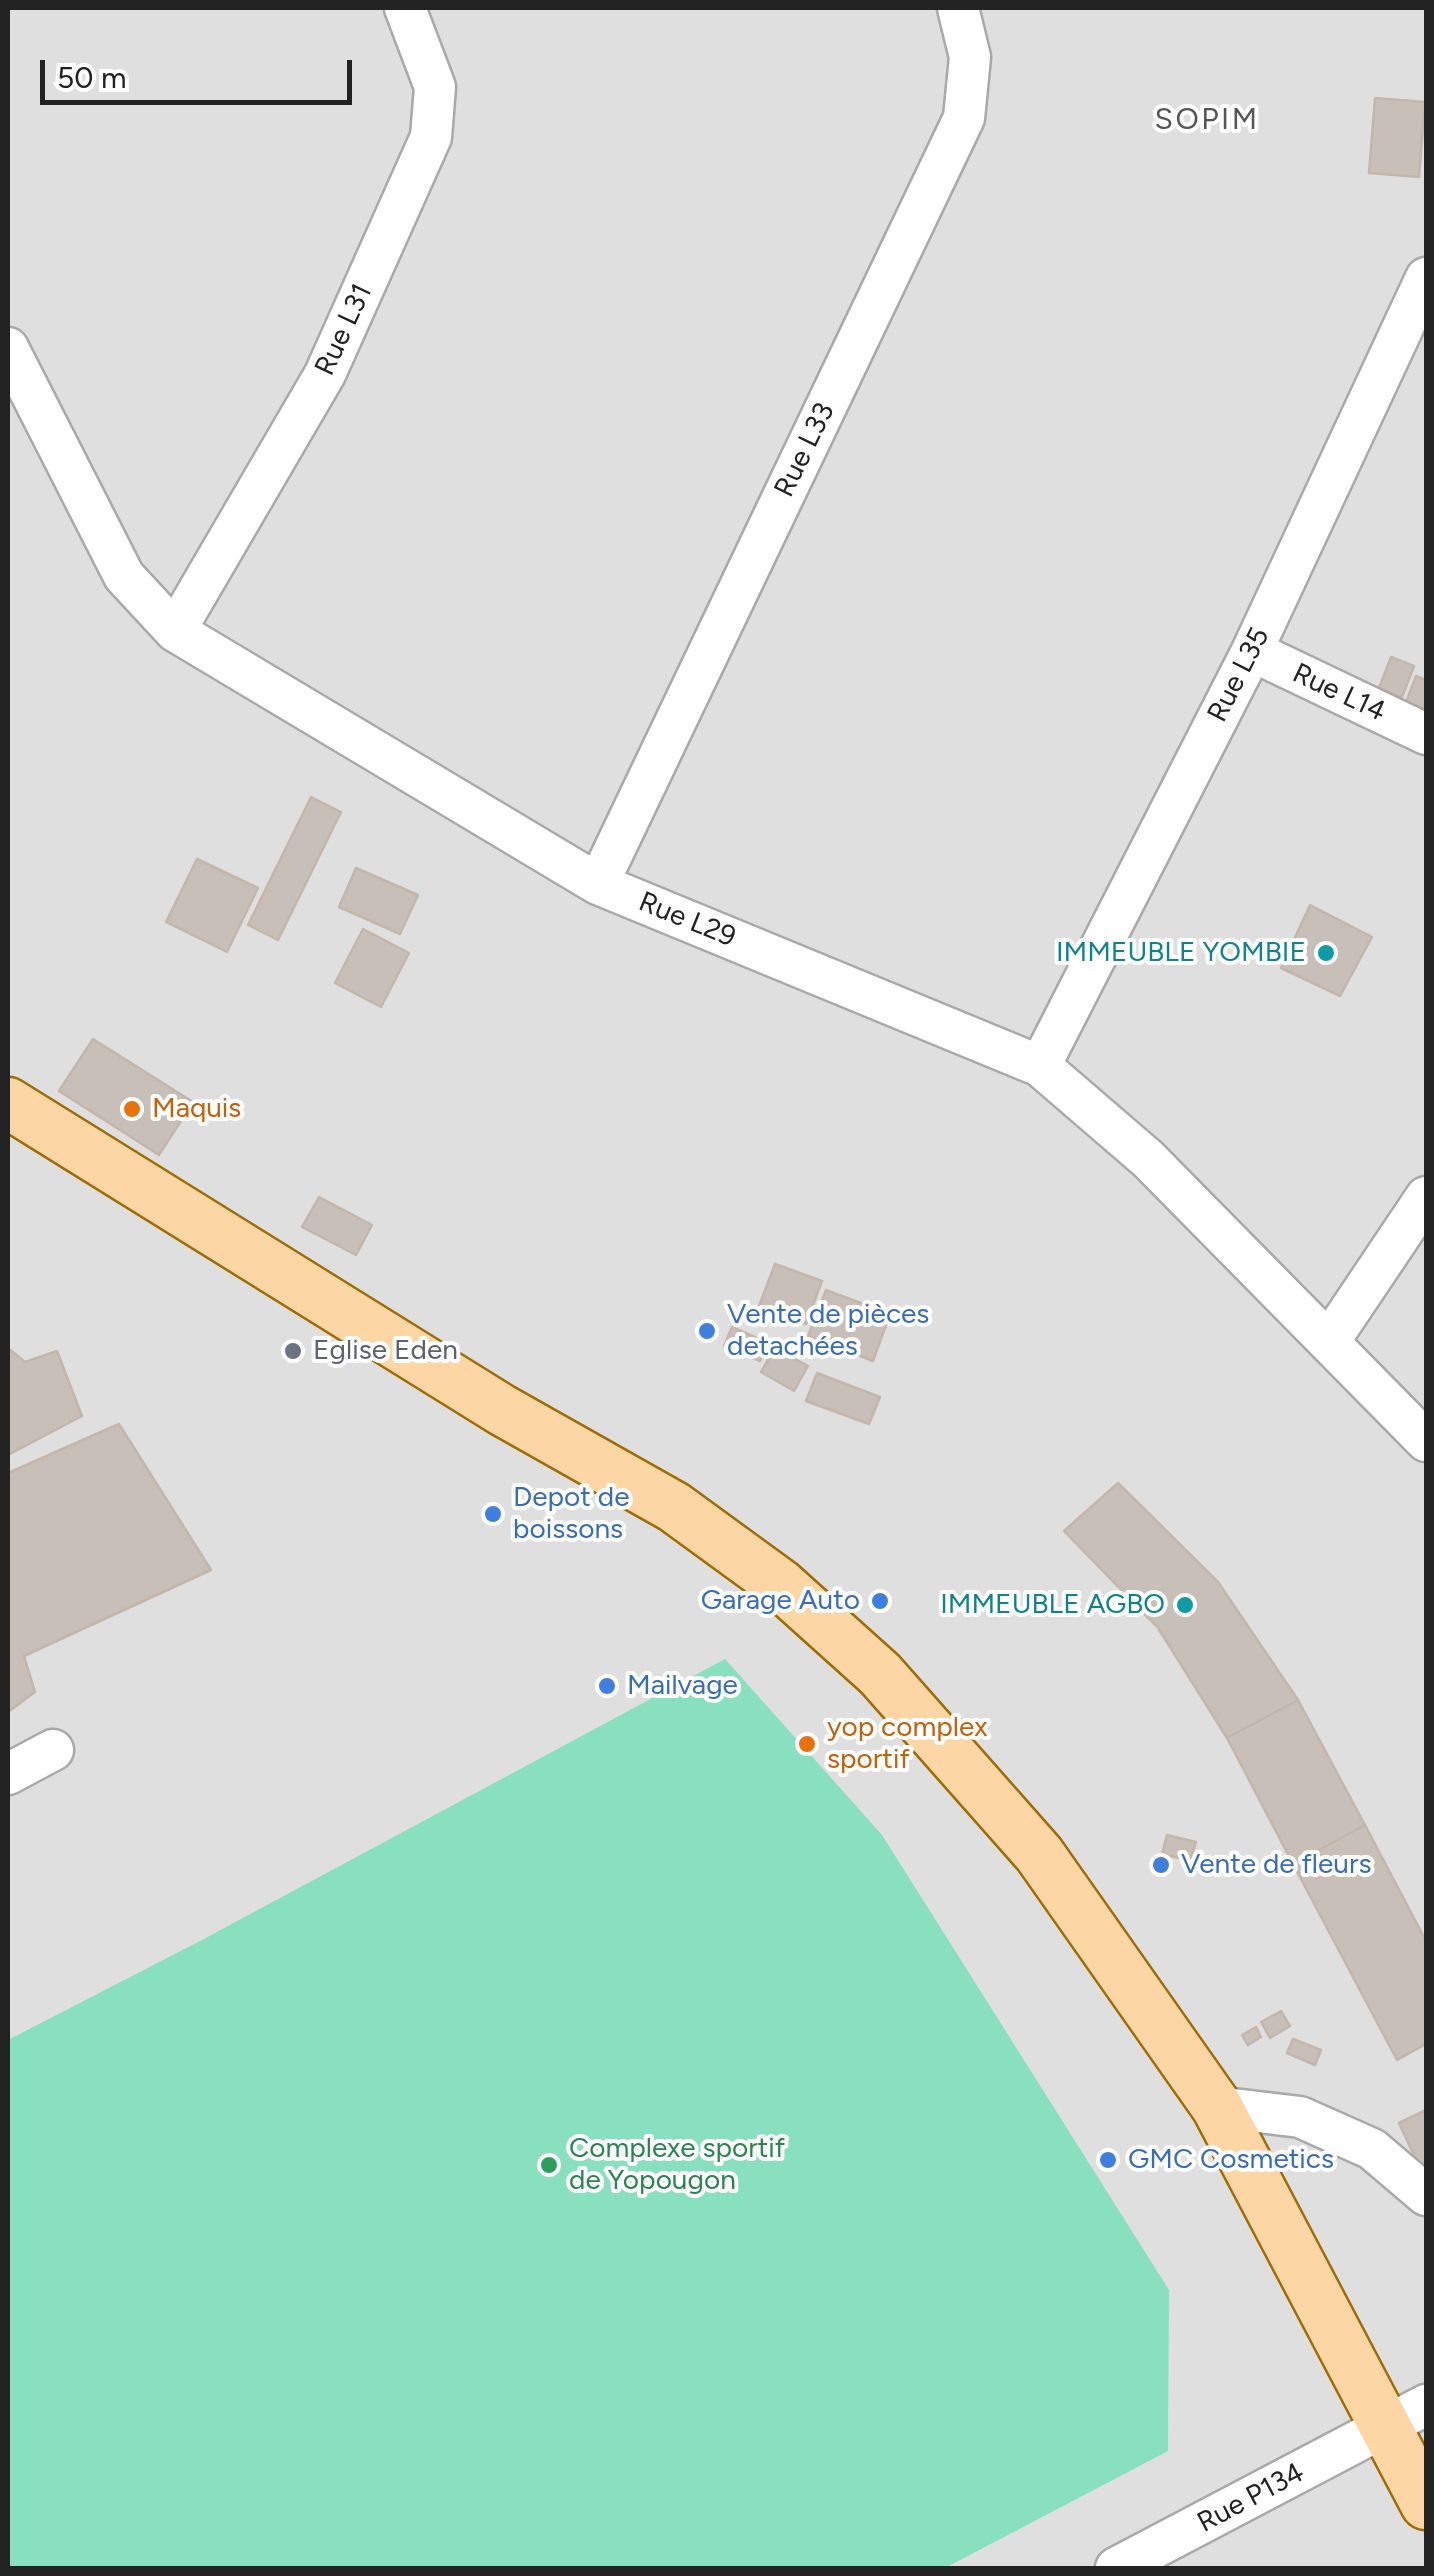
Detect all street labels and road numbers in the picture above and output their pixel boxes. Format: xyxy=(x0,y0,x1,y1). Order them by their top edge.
street label: Rue L31 xyxy=(308,279,380,381)
street label: Rue L33 xyxy=(768,398,842,502)
street label: Rue L35 xyxy=(1201,622,1277,728)
street label: Rue L14 xyxy=(1287,657,1391,729)
street label: Rue L29 xyxy=(634,885,740,955)
street label: Rue P134 xyxy=(1192,2456,1310,2540)

